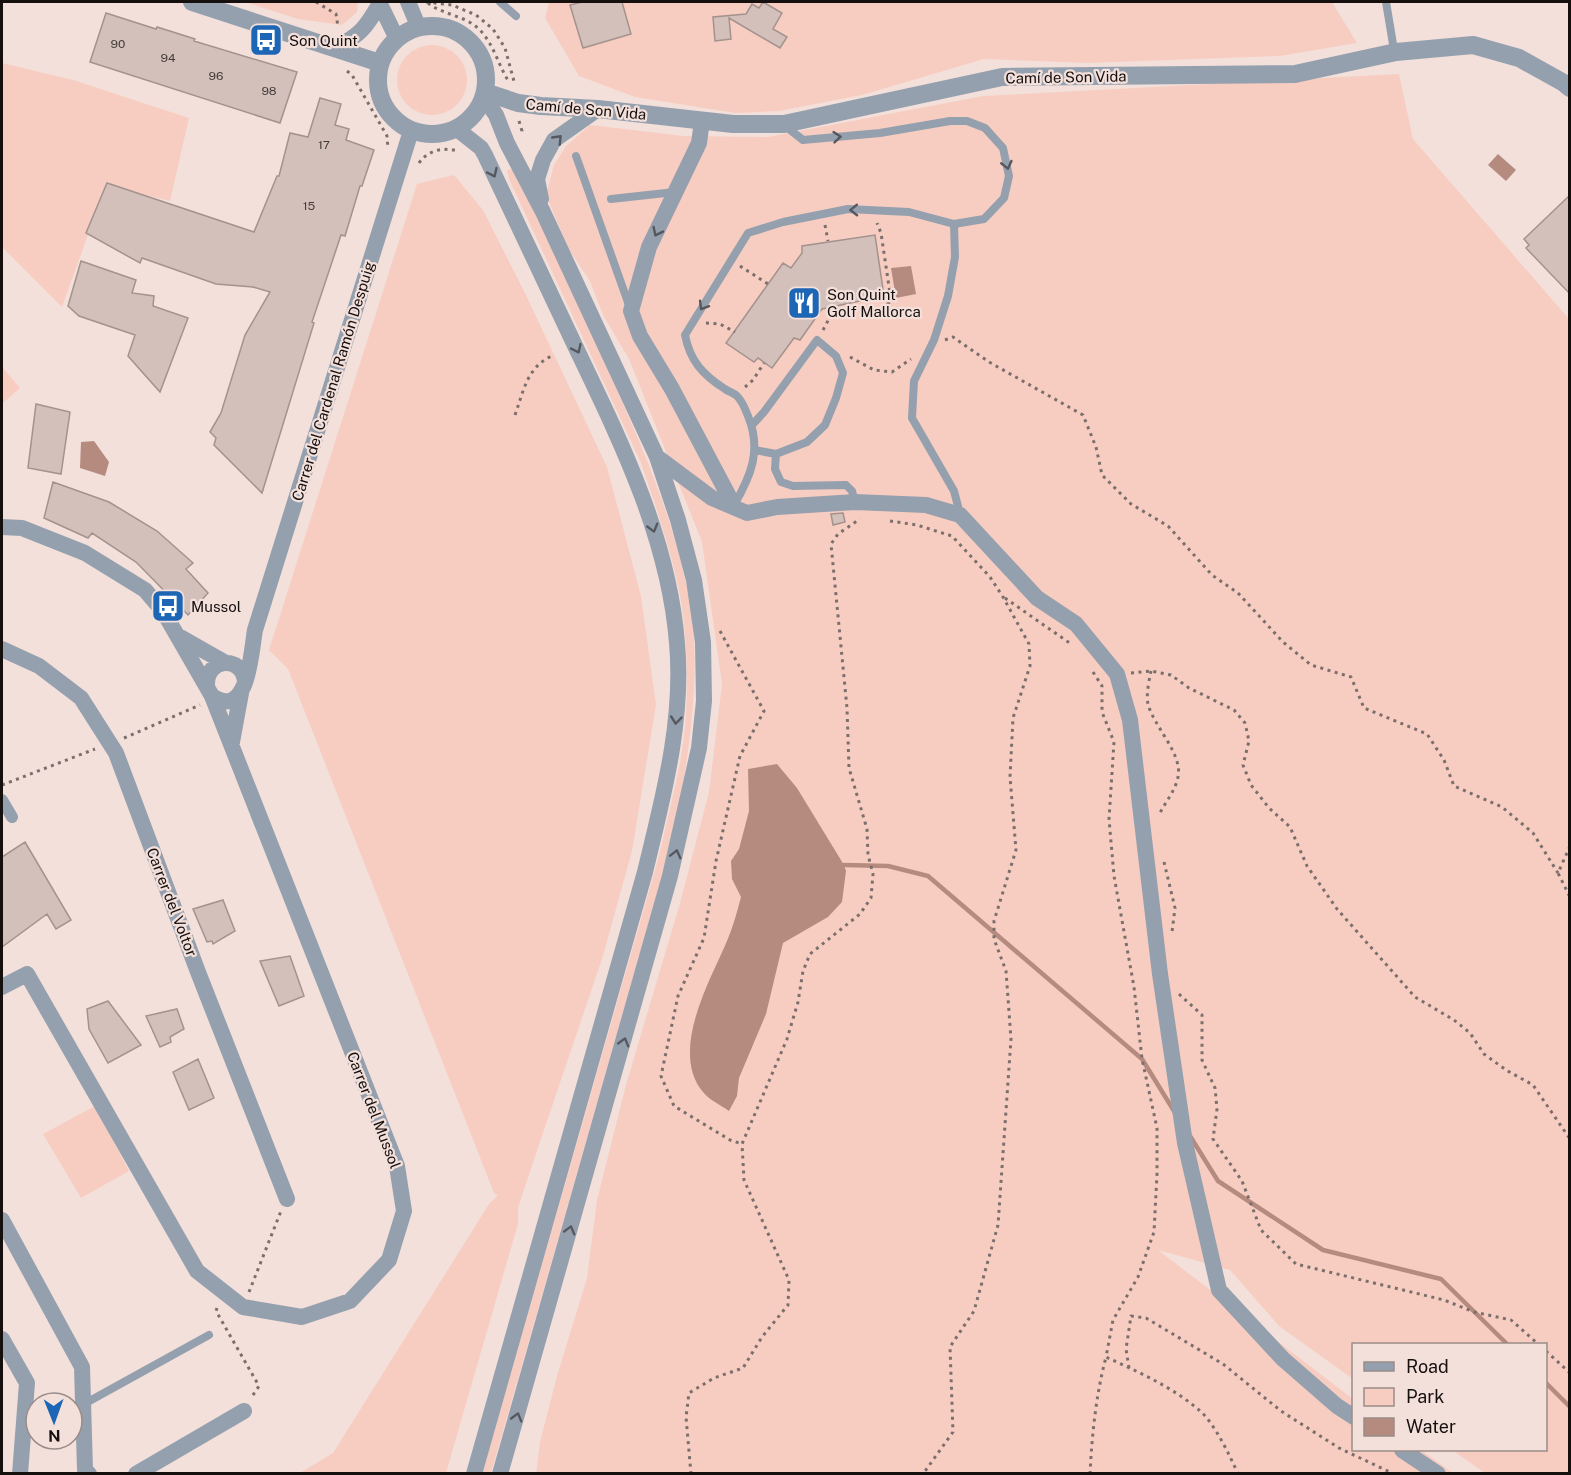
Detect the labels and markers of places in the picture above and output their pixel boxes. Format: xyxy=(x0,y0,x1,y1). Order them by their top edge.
bus stop icon: Son Quint xyxy=(248,22,284,58)
place label: Son Quint xyxy=(289,32,358,49)
restaurant icon: Son Quint Golf Mallorca xyxy=(786,285,822,321)
place label: Son Quint Golf Mallorca xyxy=(827,286,921,320)
bus stop icon: Mussol xyxy=(150,588,186,624)
place label: Mussol xyxy=(191,598,241,615)

